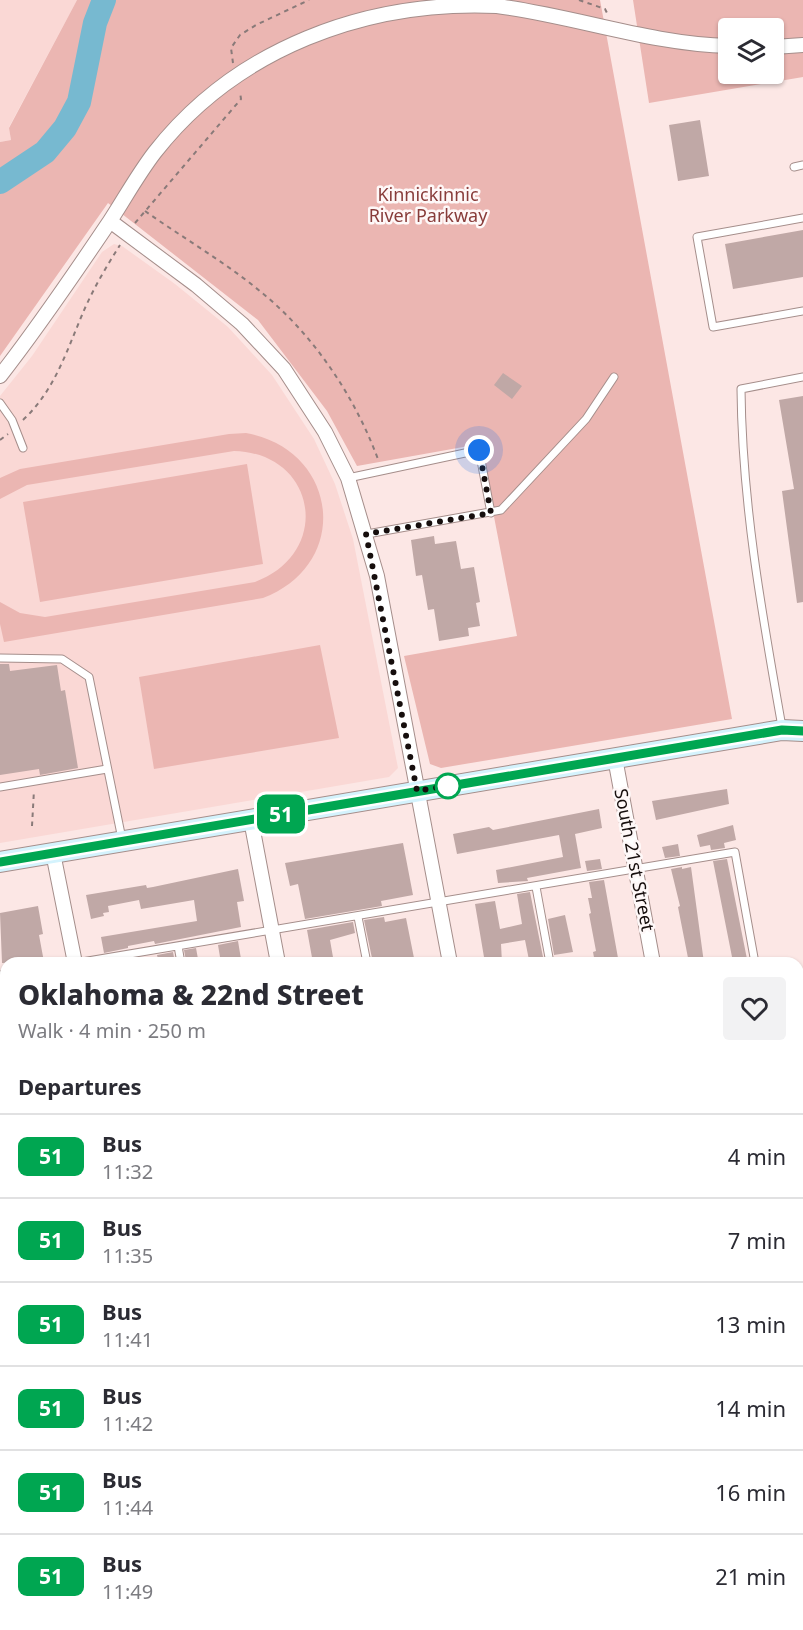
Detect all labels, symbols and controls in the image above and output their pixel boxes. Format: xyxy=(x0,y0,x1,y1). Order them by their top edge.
map controls xyxy=(718,18,784,84)
button: layers xyxy=(718,18,784,84)
park label: Kinnickinnic River Parkway xyxy=(369,182,488,227)
your location xyxy=(464,435,494,465)
unlabelled marker xyxy=(435,773,461,799)
street label: South 21st Street xyxy=(609,786,661,934)
line badge: 51 xyxy=(254,794,308,834)
text: 51 xyxy=(269,800,293,828)
text: Oklahoma & 22nd Street xyxy=(18,975,364,1013)
button: heart xyxy=(723,977,786,1040)
text: Walk · 4 min · 250 m xyxy=(18,1017,206,1044)
text: Departures xyxy=(18,1071,142,1101)
text: Bus xyxy=(102,1128,142,1158)
text: 4 min xyxy=(728,1141,786,1171)
text: 51 xyxy=(39,1142,63,1170)
text: 11:32 xyxy=(102,1158,153,1185)
text: Bus xyxy=(102,1212,142,1242)
text: 7 min xyxy=(728,1225,786,1255)
text: 51 xyxy=(39,1226,63,1254)
text: 11:35 xyxy=(102,1242,153,1269)
text: Bus xyxy=(102,1296,142,1326)
text: 13 min xyxy=(715,1309,786,1339)
text: 51 xyxy=(39,1310,63,1338)
text: 11:41 xyxy=(102,1326,153,1353)
text: Bus xyxy=(102,1380,142,1410)
text: 14 min xyxy=(715,1393,786,1423)
text: 51 xyxy=(39,1394,63,1422)
text: 11:42 xyxy=(102,1410,153,1437)
text: Bus xyxy=(102,1464,142,1494)
text: 16 min xyxy=(715,1477,786,1507)
text: 51 xyxy=(39,1478,63,1506)
text: 11:44 xyxy=(102,1494,153,1521)
text: Bus xyxy=(102,1548,142,1578)
text: 21 min xyxy=(715,1561,786,1591)
text: 51 xyxy=(39,1562,63,1590)
text: 11:49 xyxy=(102,1578,153,1605)

